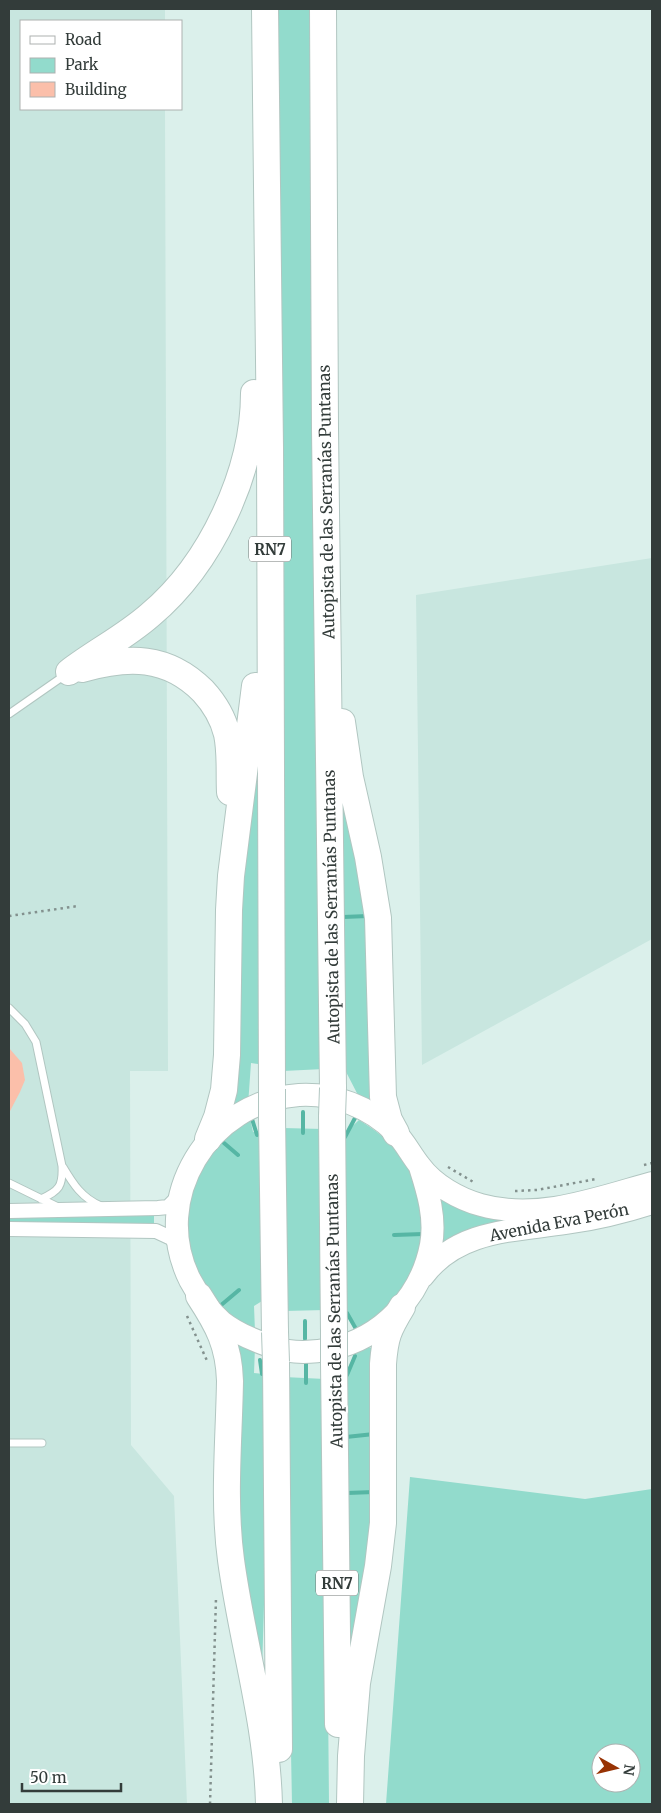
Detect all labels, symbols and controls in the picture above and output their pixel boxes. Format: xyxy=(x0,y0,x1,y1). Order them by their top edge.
legend xyxy=(20,20,182,110)
text: Road xyxy=(65,30,101,49)
text: Park xyxy=(65,55,99,74)
text: Building xyxy=(65,80,127,99)
street label: Autopista de las Serranías Puntanas xyxy=(314,364,338,640)
road number: RN7 xyxy=(249,536,291,562)
street label: Autopista de las Serranías Puntanas xyxy=(319,769,343,1045)
street label: Autopista de las Serranías Puntanas xyxy=(322,1173,346,1449)
street label: Avenida Eva Perón xyxy=(487,1199,631,1246)
road number: RN7 xyxy=(316,1570,358,1596)
north arrow xyxy=(591,1743,641,1793)
scale bar xyxy=(22,1760,121,1792)
text: N xyxy=(619,1763,639,1777)
text: 50 m xyxy=(30,1768,67,1787)

